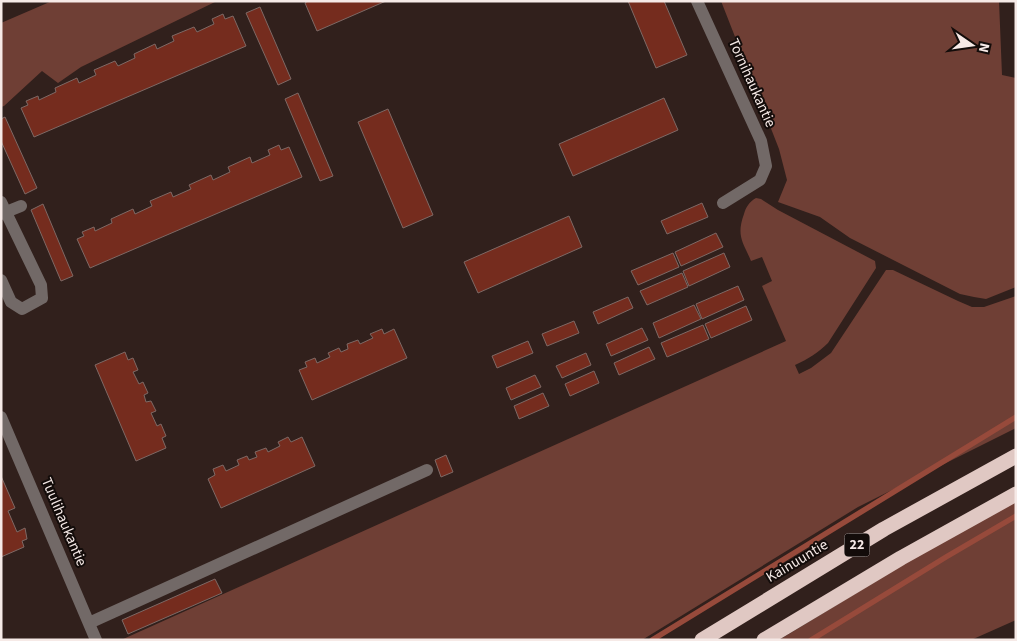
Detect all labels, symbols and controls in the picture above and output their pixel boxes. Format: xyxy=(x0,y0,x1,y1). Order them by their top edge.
north arrow xyxy=(947,20,997,70)
street label: Tornihaukantie xyxy=(723,35,781,131)
text: N xyxy=(973,41,994,54)
street label: Tuulihaukantie xyxy=(36,474,92,570)
street label: Kainuuntie xyxy=(762,534,832,588)
road number: 22 xyxy=(844,534,870,556)

